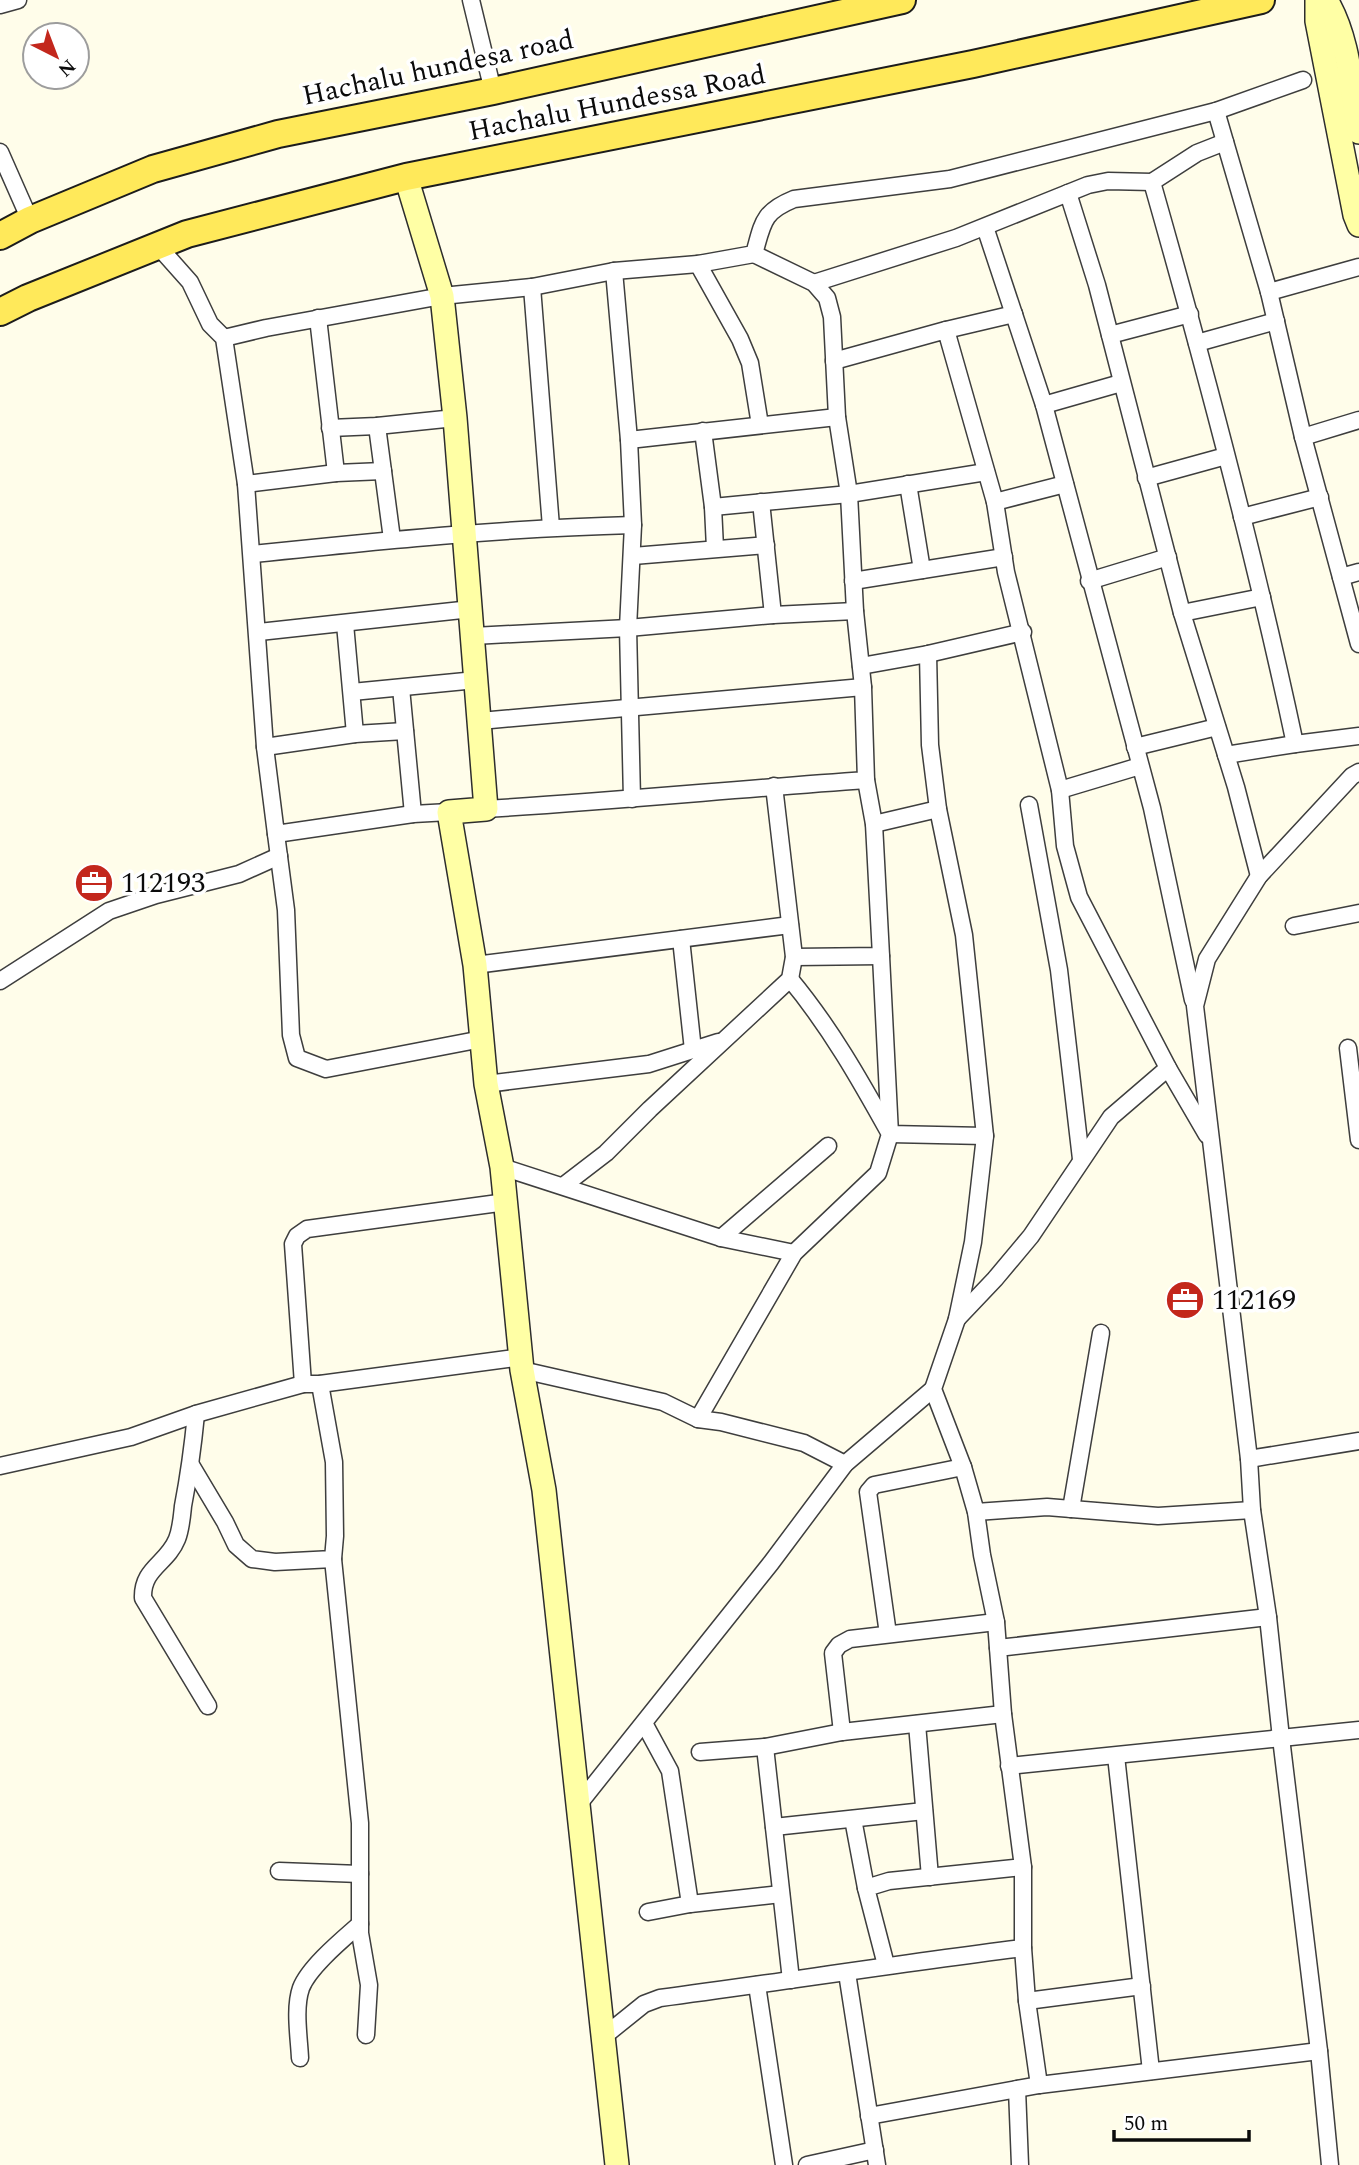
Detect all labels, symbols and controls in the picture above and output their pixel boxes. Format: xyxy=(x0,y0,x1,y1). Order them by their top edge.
street label: Hachalu hundesa road xyxy=(298,18,578,118)
north arrow xyxy=(21,21,91,91)
text: N xyxy=(51,52,82,83)
street label: Hachalu Hundessa Road xyxy=(465,53,769,153)
office icon: 112193 xyxy=(73,862,115,904)
place label: 112193 xyxy=(121,862,205,905)
office icon: 112169 xyxy=(1164,1279,1206,1321)
place label: 112169 xyxy=(1212,1279,1296,1322)
scale bar xyxy=(1114,2098,1249,2142)
text: 50 m xyxy=(1124,2108,1168,2140)

